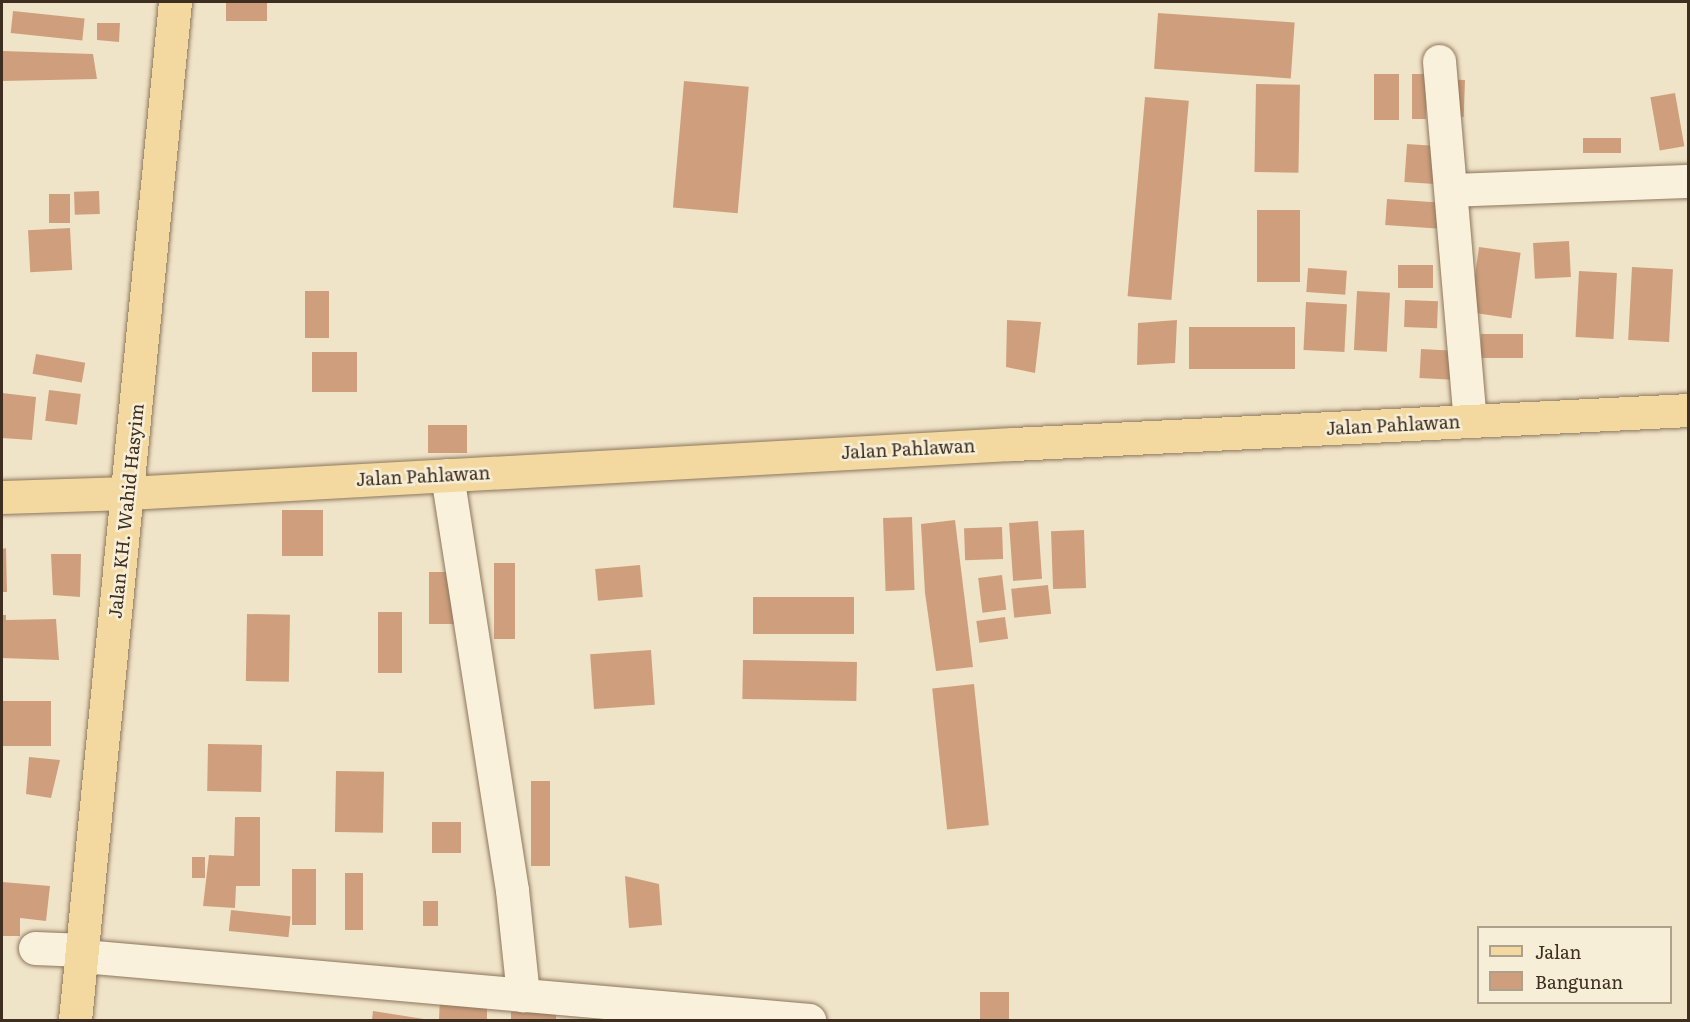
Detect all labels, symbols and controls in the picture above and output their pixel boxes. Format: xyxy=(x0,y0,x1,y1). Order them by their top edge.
street label: Jalan KH. Wahid Hasyim xyxy=(104,402,148,620)
street label: Jalan Pahlawan xyxy=(1325,411,1461,439)
street label: Jalan Pahlawan xyxy=(840,435,976,463)
street label: Jalan Pahlawan xyxy=(355,462,491,490)
legend xyxy=(1477,926,1672,1004)
text: Jalan xyxy=(1535,938,1581,965)
text: Bangunan xyxy=(1535,968,1623,995)

